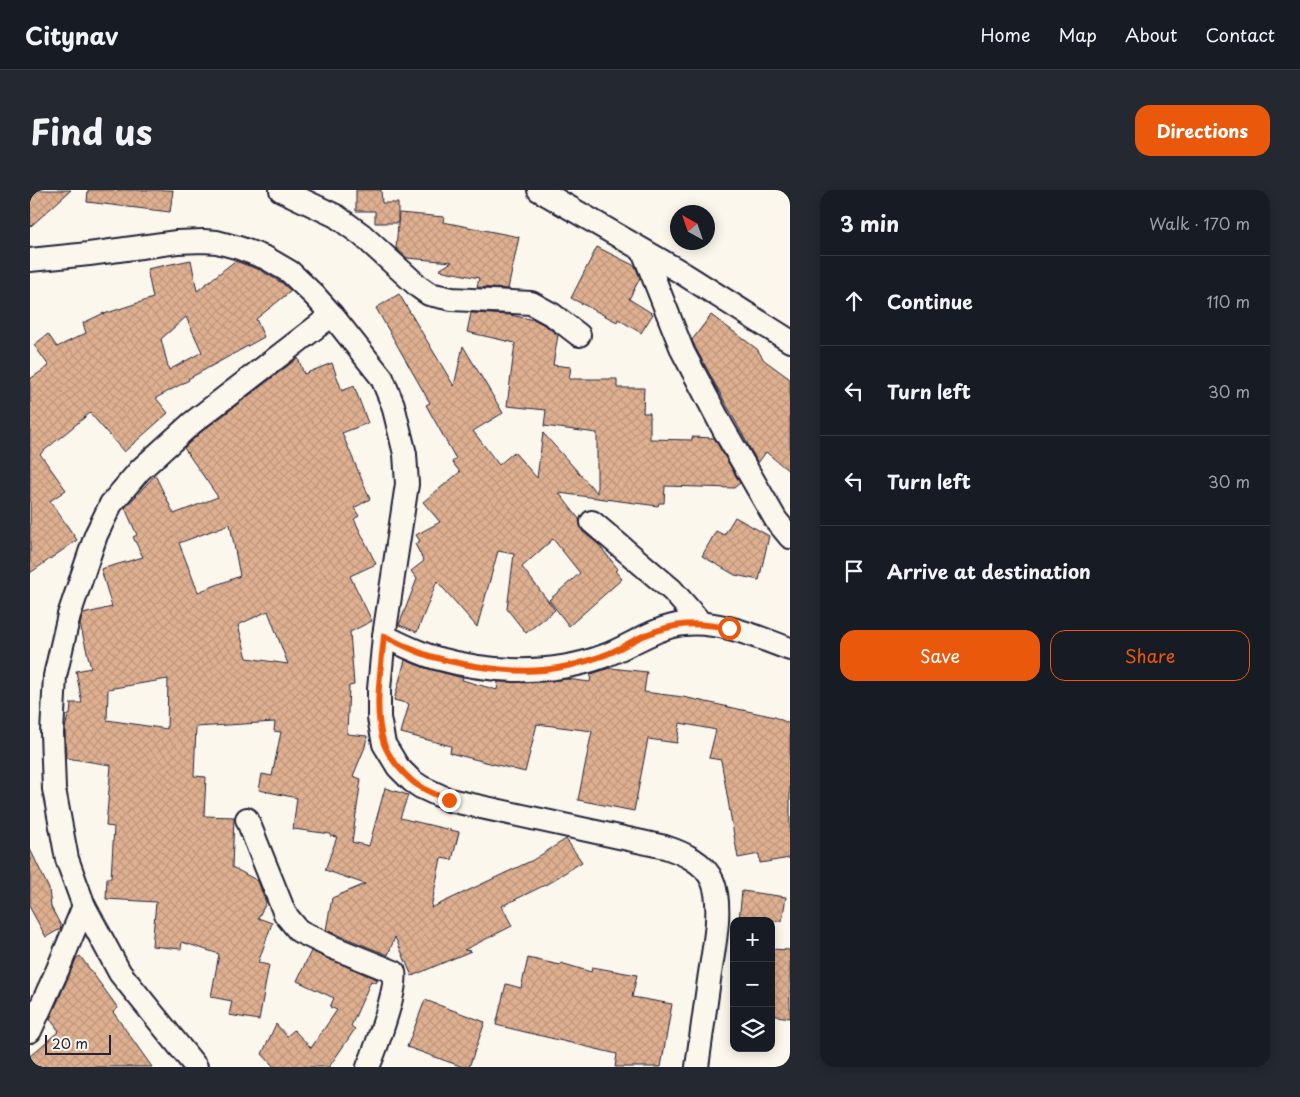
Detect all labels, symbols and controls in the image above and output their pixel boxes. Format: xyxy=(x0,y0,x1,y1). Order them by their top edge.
text: Citynav xyxy=(25,17,118,53)
text: Home xyxy=(980,21,1030,48)
text: Map xyxy=(1058,21,1097,48)
text: About xyxy=(1125,21,1177,48)
text: Contact xyxy=(1205,21,1275,48)
text: Find us xyxy=(30,104,152,157)
button: Directions xyxy=(1135,105,1270,156)
north arrow xyxy=(670,205,715,250)
text: 3 min xyxy=(840,207,899,239)
text: Walk · 170 m xyxy=(1149,211,1250,235)
icon: ahead xyxy=(840,287,868,315)
text: Continue xyxy=(887,287,973,315)
text: 110 m xyxy=(1207,289,1250,313)
icon: left xyxy=(840,377,868,405)
text: Turn left xyxy=(887,377,971,405)
text: 30 m xyxy=(1208,379,1250,403)
icon: left xyxy=(840,467,868,495)
text: Turn left xyxy=(887,467,971,495)
text: 30 m xyxy=(1208,469,1250,493)
icon: arrive xyxy=(840,557,868,585)
text: Arrive at destination xyxy=(887,557,1091,585)
route start xyxy=(718,617,741,640)
button: Save xyxy=(840,630,1040,681)
button: Share xyxy=(1050,630,1250,681)
route end xyxy=(438,789,461,812)
map controls xyxy=(730,917,775,1052)
button: + xyxy=(730,917,775,962)
button: − xyxy=(730,962,775,1007)
button: layers xyxy=(730,1007,775,1052)
scale bar xyxy=(45,1032,111,1055)
text: 20 m xyxy=(52,1033,88,1054)

